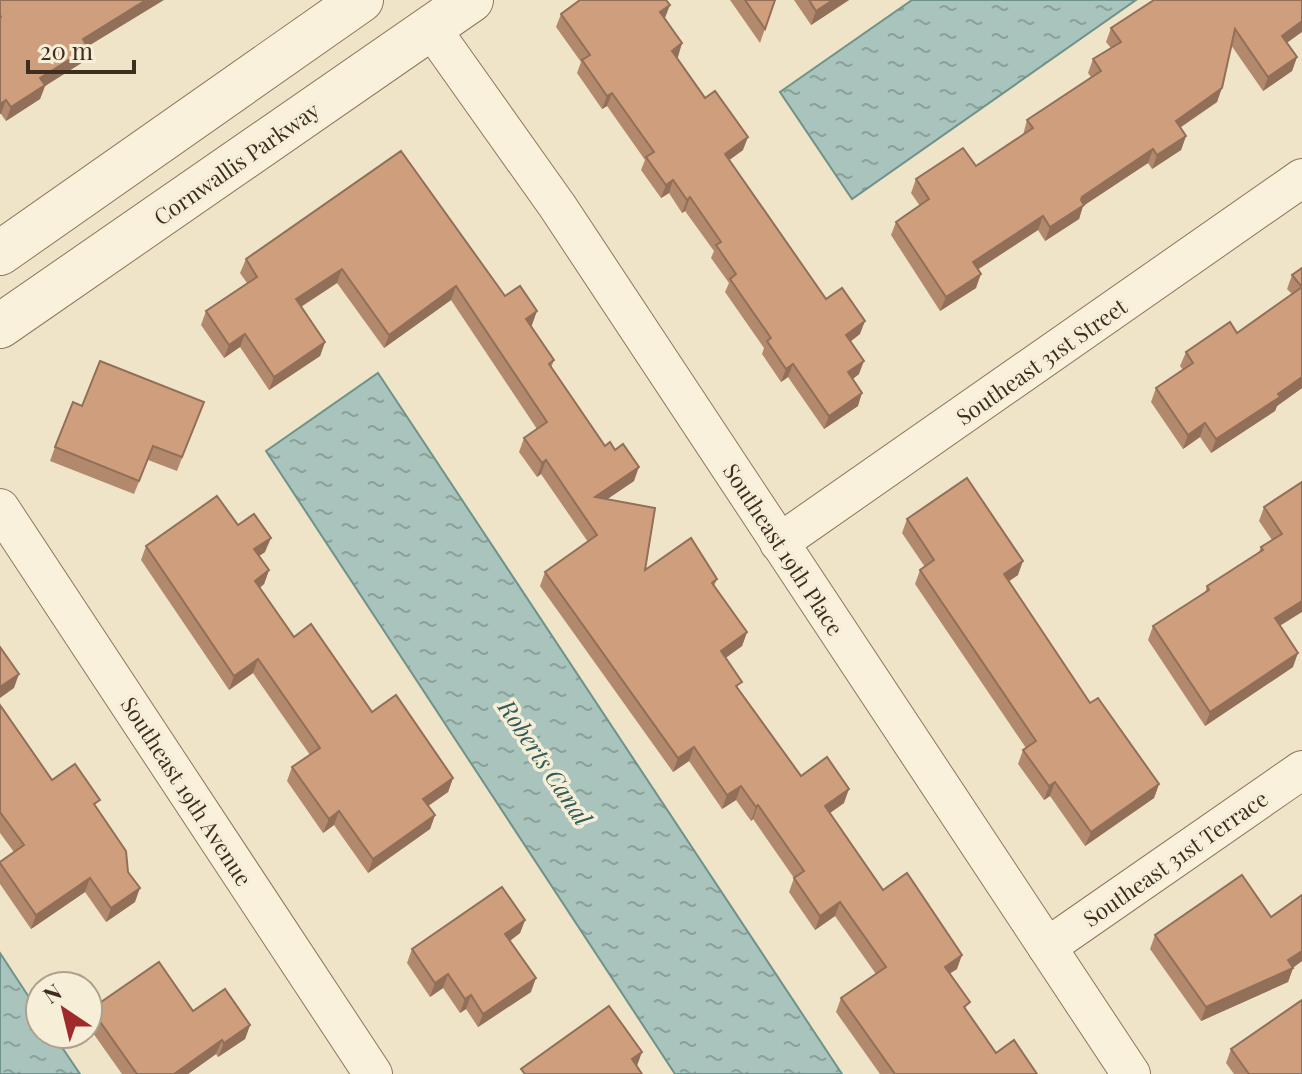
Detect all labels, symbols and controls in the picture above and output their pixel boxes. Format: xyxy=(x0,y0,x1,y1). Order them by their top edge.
scale bar xyxy=(28,24,134,74)
text: 20 m xyxy=(40,34,93,66)
street label: Cornwallis Parkway xyxy=(147,95,325,231)
street label: Southeast 31st Street xyxy=(950,290,1133,431)
street label: Southeast 19th Place xyxy=(717,457,851,641)
street label: Southeast 19th Avenue xyxy=(115,691,259,891)
water label: Roberts Canal xyxy=(492,692,601,832)
street label: Southeast 31st Terrace xyxy=(1077,783,1273,933)
north arrow xyxy=(24,970,104,1050)
text: N xyxy=(37,976,67,1010)

